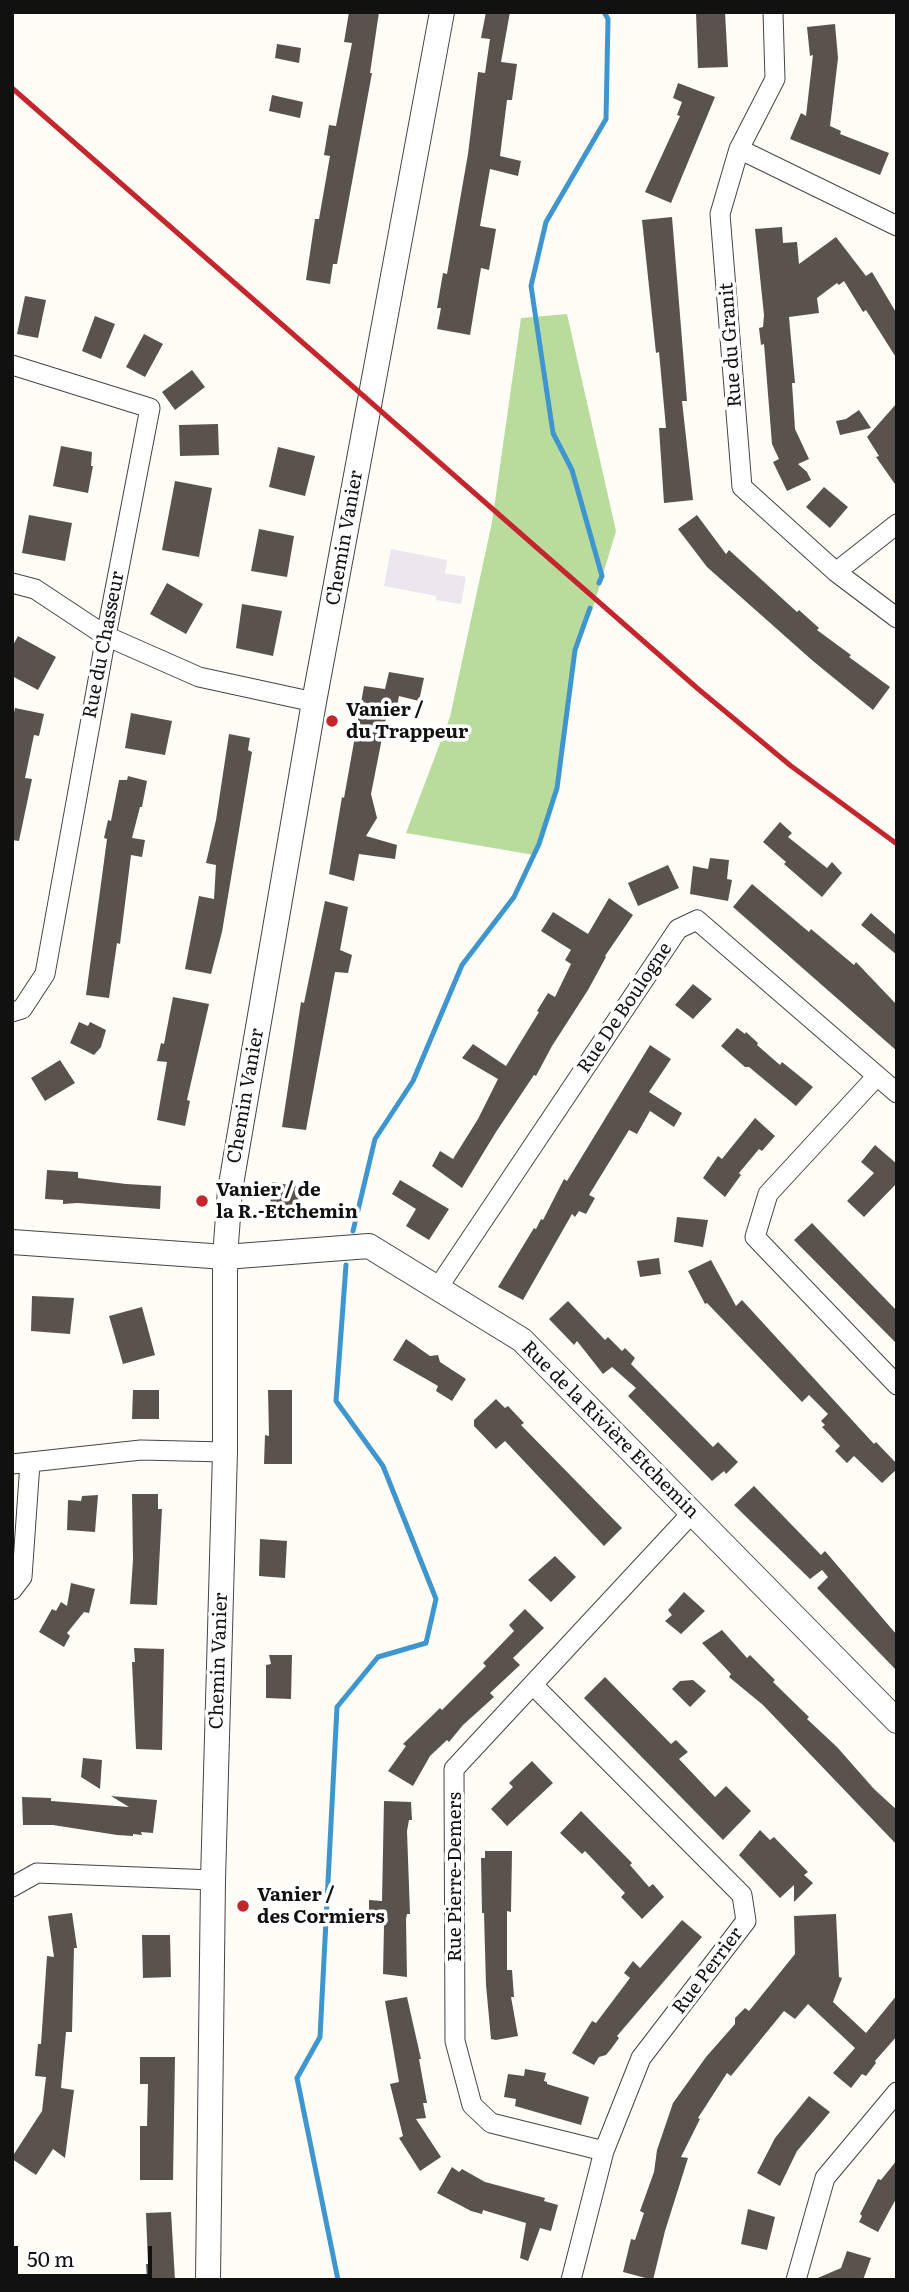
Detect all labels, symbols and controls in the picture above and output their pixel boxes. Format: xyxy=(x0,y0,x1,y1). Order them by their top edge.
street label: Rue du Granit xyxy=(715,282,747,408)
street label: Chemin Vanier xyxy=(322,469,368,607)
street label: Rue du Chasseur xyxy=(79,569,129,721)
place label: Vanier / du Trappeur xyxy=(346,699,468,743)
marker: Vanier / du Trappeur xyxy=(324,713,340,729)
street label: Rue De Boulogne xyxy=(573,938,677,1078)
street label: Chemin Vanier xyxy=(223,1027,269,1165)
place label: Vanier / de la R.-Etchemin xyxy=(216,1179,358,1223)
marker: Vanier / de la R.-Etchemin xyxy=(194,1193,210,1209)
street label: Rue de la Rivière Etchemin xyxy=(517,1337,703,1523)
street label: Chemin Vanier xyxy=(205,1592,233,1730)
street label: Rue Pierre-Demers xyxy=(444,1792,466,1962)
place label: Vanier / des Cormiers xyxy=(257,1884,385,1928)
marker: Vanier / des Cormiers xyxy=(235,1898,251,1914)
street label: Rue Perrier xyxy=(668,1923,748,2019)
scale bar xyxy=(18,2232,156,2276)
text: 50 m xyxy=(27,2242,74,2273)

